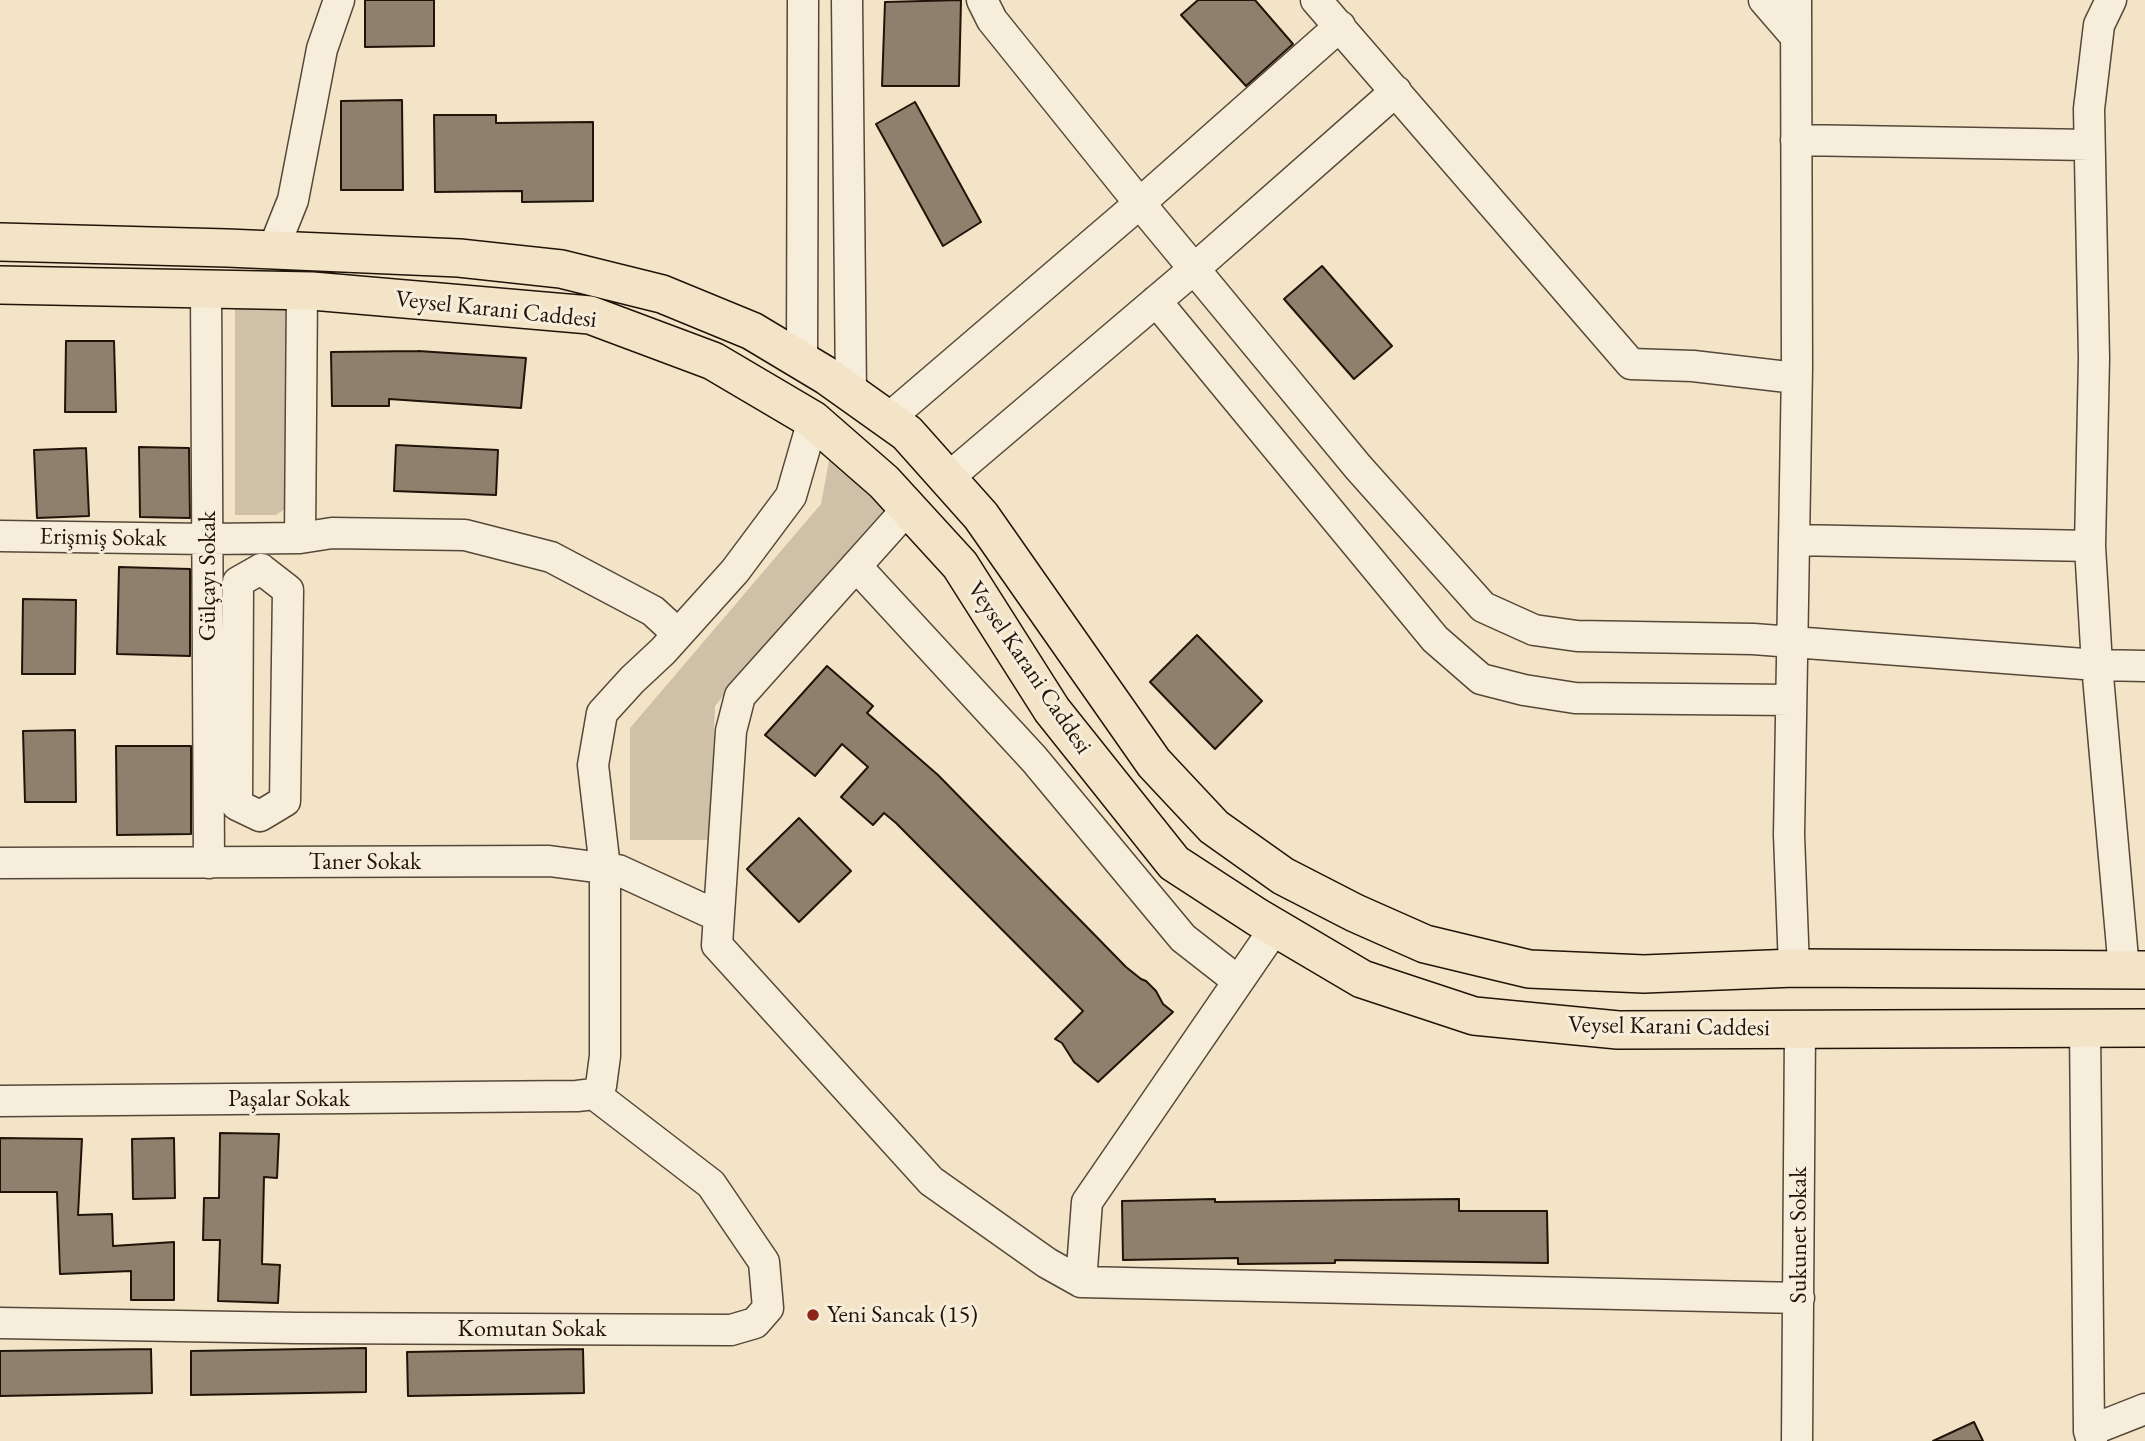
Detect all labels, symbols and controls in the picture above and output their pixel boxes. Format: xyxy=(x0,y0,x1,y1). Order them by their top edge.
street label: Veysel Karani Caddesi xyxy=(394,285,598,335)
street label: Gülçayı Sokak xyxy=(194,511,222,641)
street label: Erişmiş Sokak xyxy=(39,522,167,554)
street label: Veysel Karani Caddesi xyxy=(961,576,1097,760)
street label: Taner Sokak xyxy=(309,848,421,876)
street label: Veysel Karani Caddesi xyxy=(1568,1011,1770,1043)
street label: Paşalar Sokak xyxy=(228,1085,350,1113)
street label: Sukunet Sokak xyxy=(1785,1167,1813,1303)
place label: Yeni Sancak (15) xyxy=(827,1301,978,1329)
marker: Yeni Sancak (15) xyxy=(805,1307,821,1323)
street label: Komutan Sokak xyxy=(458,1315,606,1343)

